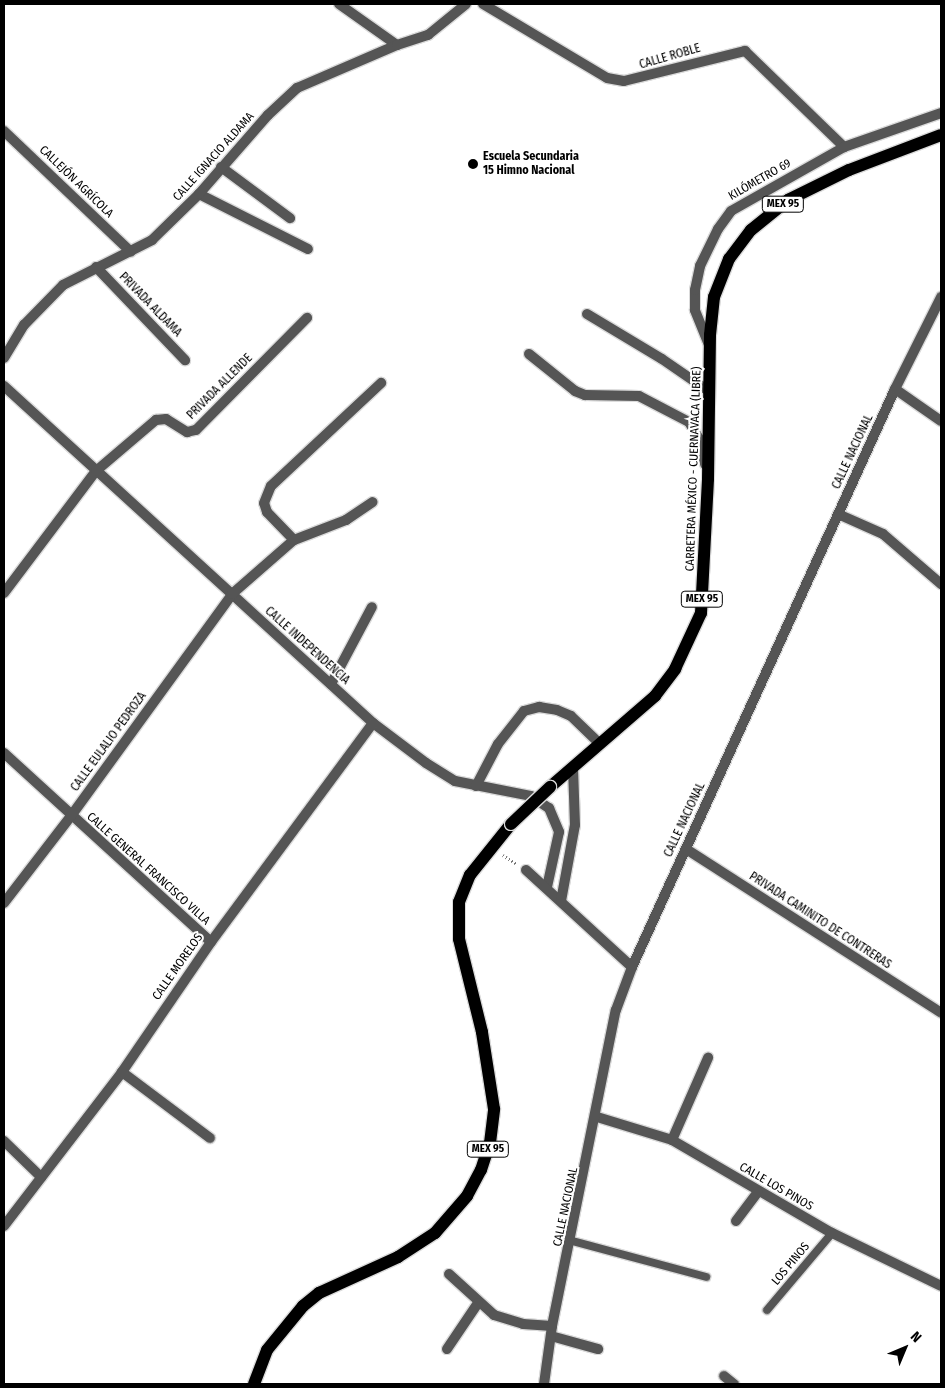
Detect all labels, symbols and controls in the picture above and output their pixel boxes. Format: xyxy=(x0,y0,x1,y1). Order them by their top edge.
street label: CALLE ROBLE xyxy=(638,41,702,73)
street label: CALLE IGNACIO ALDAMA xyxy=(170,110,258,204)
street label: CALLEJÓN AGRÍCOLA xyxy=(36,143,116,221)
place label: Escuela Secundaria 15 Himno Nacional xyxy=(483,150,579,178)
street label: KILÓMETRO 69 xyxy=(726,156,794,204)
marker: Escuela Secundaria 15 Himno Nacional xyxy=(467,158,479,170)
road number: MEX 95 xyxy=(762,195,804,212)
street label: PRIVADA ALDAMA xyxy=(116,270,184,340)
street label: PRIVADA ALLENDE xyxy=(184,351,256,423)
street label: CARRETERA MÉXICO - CUERNAVACA (LIBRE) xyxy=(683,366,705,572)
street label: CALLE NACIONAL xyxy=(829,412,877,492)
road number: MEX 95 xyxy=(681,590,723,608)
street label: CALLE INDEPENDENCIA xyxy=(262,604,352,688)
street label: CALLE EULALIO PEDROZA xyxy=(68,690,150,794)
street label: CALLE NACIONAL xyxy=(661,780,709,860)
street label: CALLE GENERAL FRANCISCO VILLA xyxy=(83,810,213,928)
street label: PRIVADA CAMINITO DE CONTRERAS xyxy=(746,870,894,972)
street label: CALLE MORELOS xyxy=(150,931,206,1003)
road number: MEX 95 xyxy=(467,1140,509,1158)
street label: CALLE LOS PINOS xyxy=(737,1160,815,1214)
street label: CALLE NACIONAL xyxy=(551,1166,581,1248)
street label: LOS PINOS xyxy=(769,1240,813,1288)
north arrow xyxy=(880,1323,930,1373)
text: N xyxy=(907,1328,925,1346)

